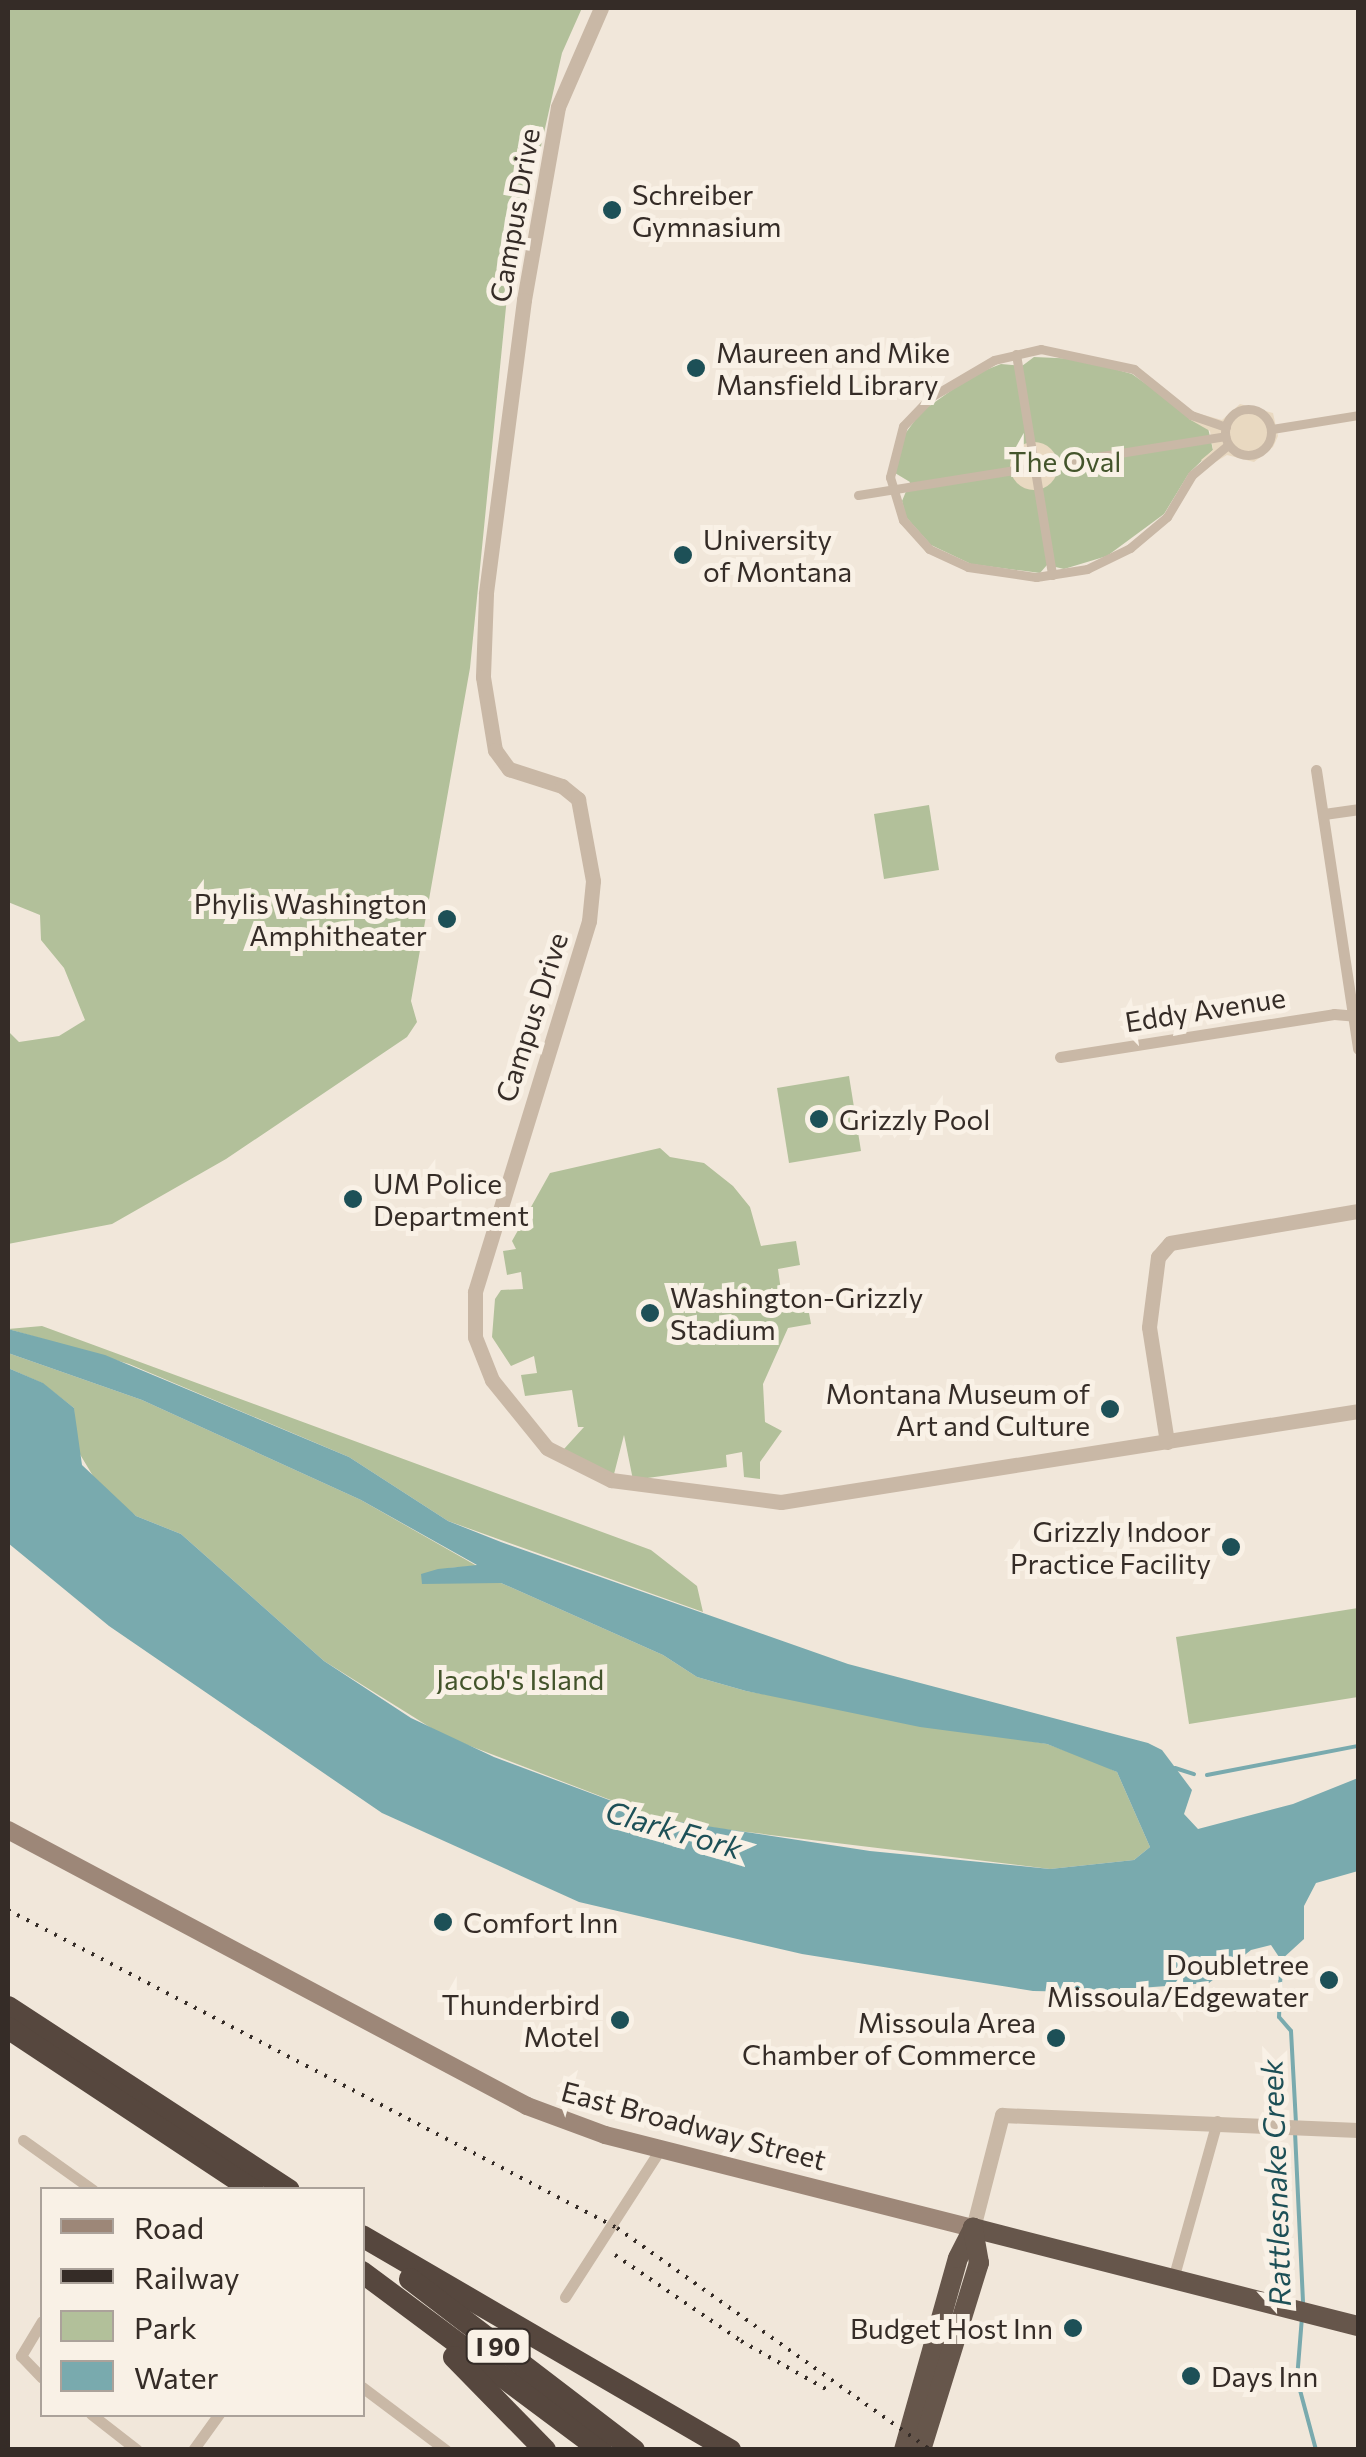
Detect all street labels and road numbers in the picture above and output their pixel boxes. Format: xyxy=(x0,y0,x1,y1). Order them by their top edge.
street label: Campus Drive xyxy=(482,125,546,305)
street label: Campus Drive xyxy=(488,928,574,1106)
street label: Eddy Avenue xyxy=(1122,980,1288,1038)
street label: East Broadway Street xyxy=(558,2074,830,2176)
road number: I 90 xyxy=(466,2326,530,2366)

